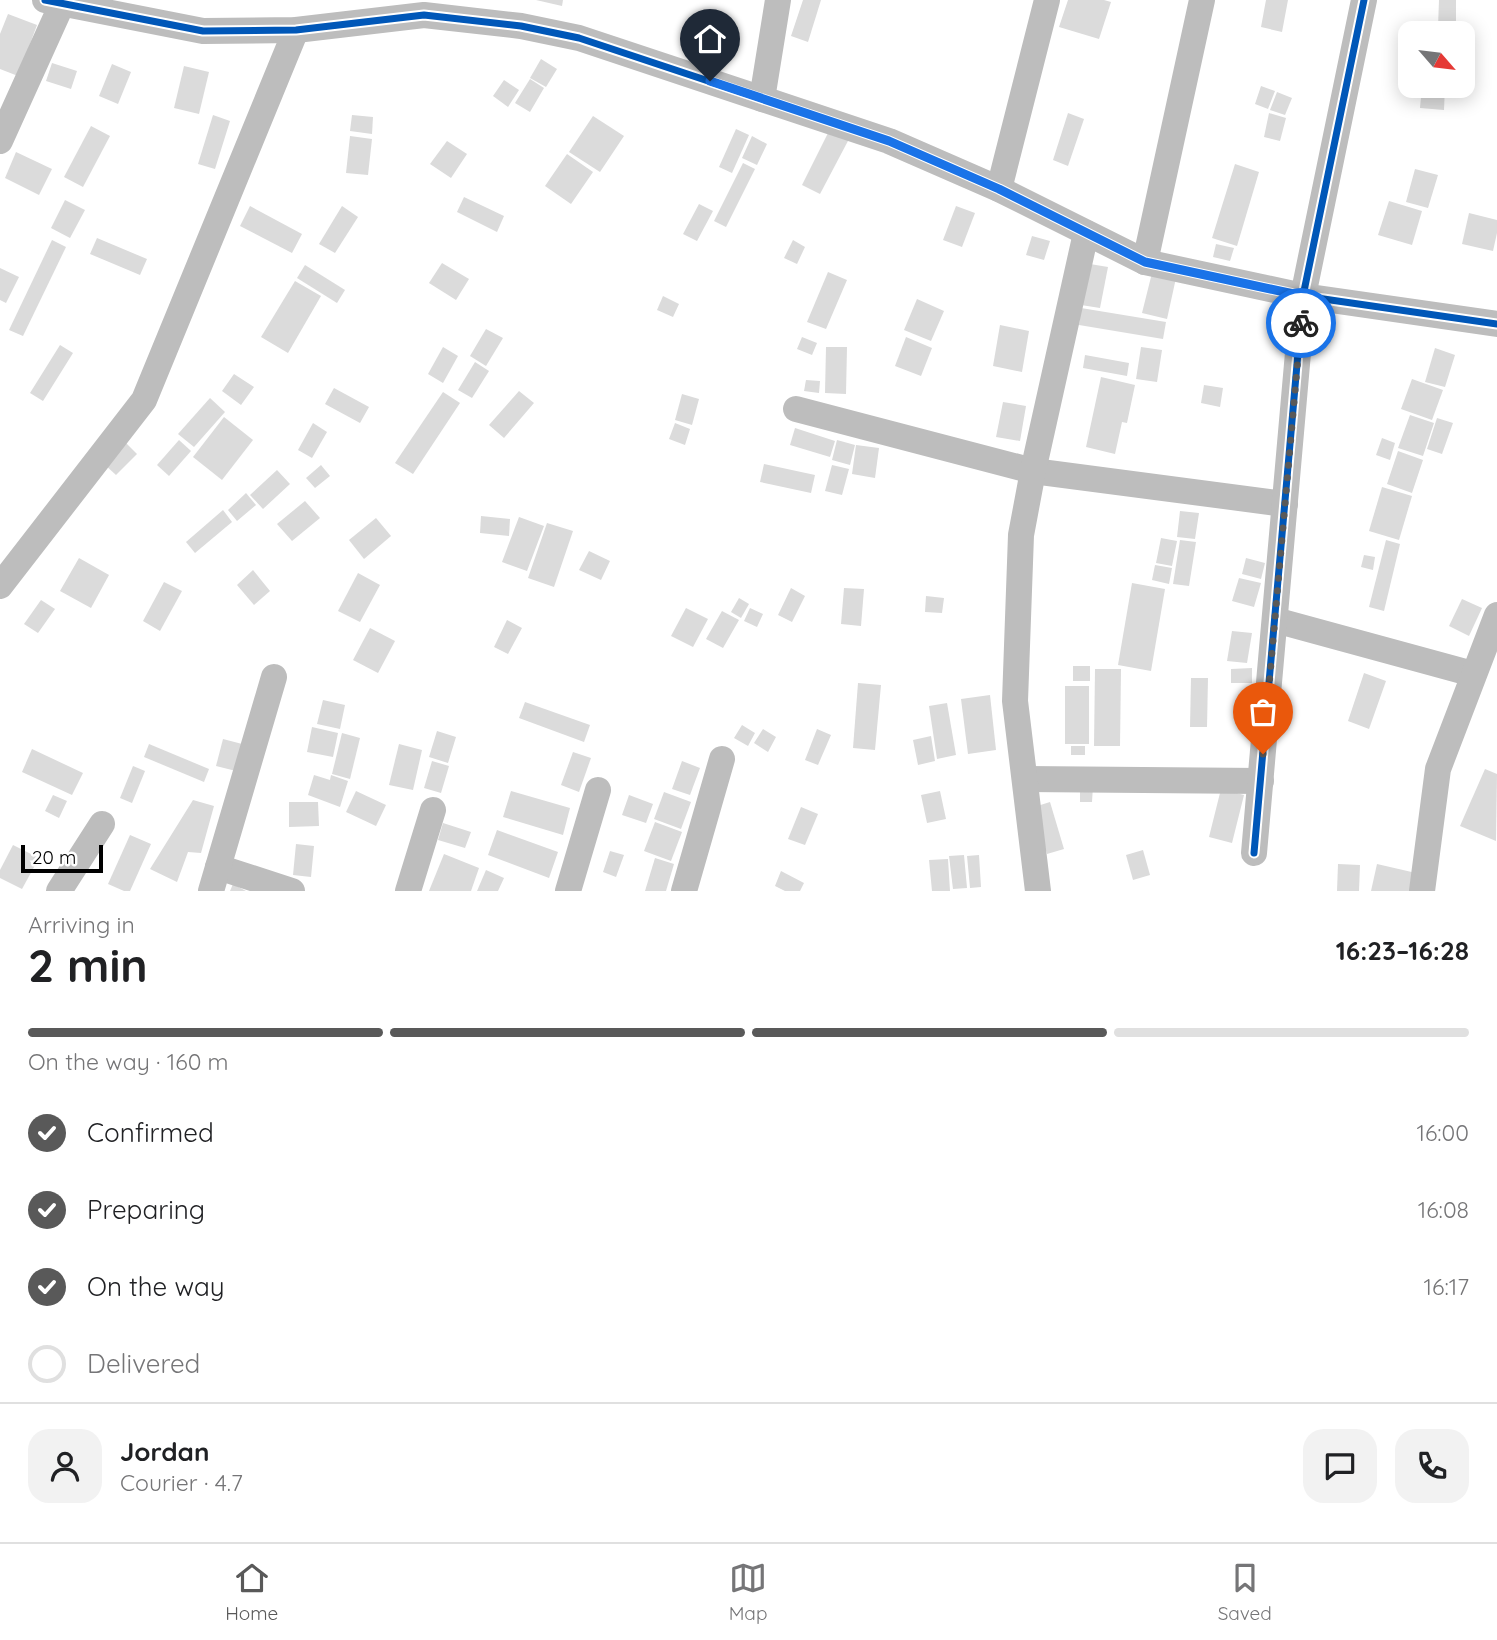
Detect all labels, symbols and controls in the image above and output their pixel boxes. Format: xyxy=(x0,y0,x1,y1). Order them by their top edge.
pin xyxy=(680,9,740,81)
icon: home xyxy=(691,20,729,58)
north arrow xyxy=(1398,21,1475,98)
map controls xyxy=(1398,21,1475,98)
courier xyxy=(1266,288,1336,358)
icon: bike xyxy=(1282,304,1320,342)
pin xyxy=(1233,682,1293,754)
icon: bag xyxy=(1244,693,1282,731)
scale bar xyxy=(21,842,103,874)
text: 20 m xyxy=(32,845,76,869)
text: Arriving in xyxy=(28,910,135,939)
text: 16:23–16:28 xyxy=(1336,934,1469,967)
text: 2 min xyxy=(28,936,148,994)
text: On the way · 160 m xyxy=(28,1047,229,1076)
icon: check xyxy=(28,1114,66,1152)
text: Confirmed xyxy=(87,1116,214,1149)
text: 16:00 xyxy=(1416,1118,1469,1147)
icon: check xyxy=(28,1191,66,1229)
text: Preparing xyxy=(87,1193,205,1226)
text: 16:08 xyxy=(1418,1195,1469,1224)
icon: check xyxy=(28,1268,66,1306)
text: On the way xyxy=(87,1270,225,1303)
text: 16:17 xyxy=(1424,1272,1469,1301)
text: Delivered xyxy=(87,1347,200,1380)
button: person xyxy=(28,1429,102,1503)
button: chat xyxy=(1303,1429,1377,1503)
button: phone xyxy=(1395,1429,1469,1503)
text: Jordan xyxy=(120,1435,209,1468)
text: Courier · 4.7 xyxy=(120,1468,243,1497)
tab: Home xyxy=(225,1559,278,1625)
tab: Map xyxy=(729,1559,767,1625)
tab: Saved xyxy=(1218,1559,1272,1625)

